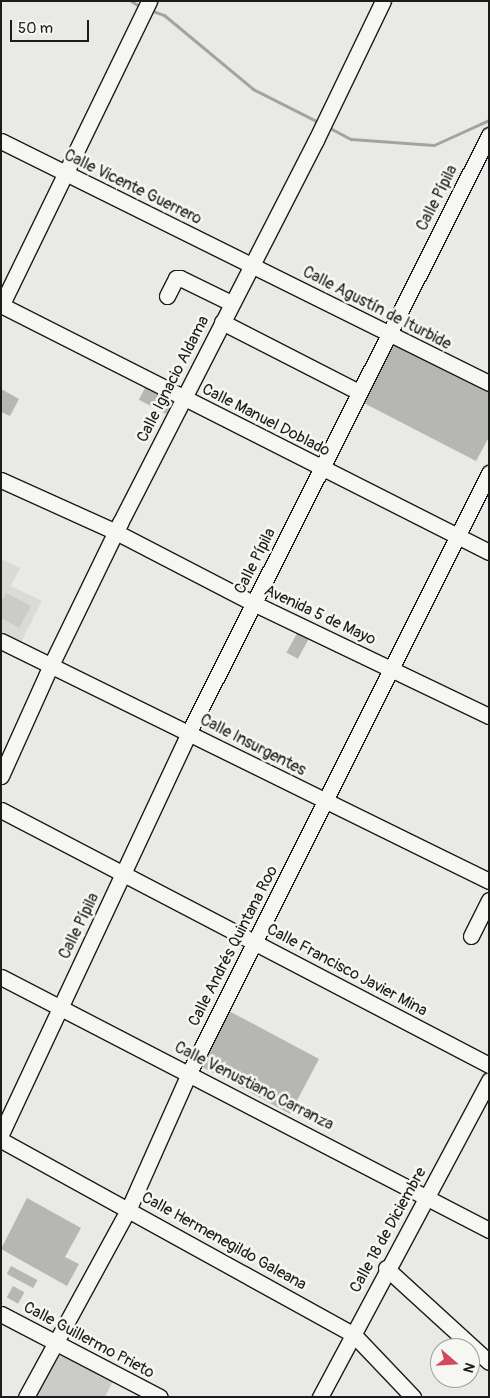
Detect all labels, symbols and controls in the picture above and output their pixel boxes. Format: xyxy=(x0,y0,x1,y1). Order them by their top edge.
scale bar xyxy=(12,10,91,42)
text: 50 m xyxy=(18,19,53,38)
street label: Calle Vicente Guerrero xyxy=(61,145,205,229)
street label: Calle Pípila xyxy=(412,162,462,234)
street label: Calle Agustín de Iturbide xyxy=(300,262,454,354)
street label: Calle Ignacio Aldama xyxy=(133,312,213,446)
street label: Calle Manuel Doblado xyxy=(199,379,333,461)
street label: Calle Pípila xyxy=(230,525,280,597)
street label: Avenida 5 de Mayo xyxy=(261,581,379,649)
street label: Calle Insurgentes xyxy=(197,710,309,780)
street label: Calle Andrés Quintana Roo xyxy=(184,862,282,1030)
street label: Calle Pípila xyxy=(55,890,103,962)
street label: Calle Francisco Javier Mina xyxy=(264,920,430,1020)
street label: Calle Venustiano Carranza xyxy=(171,1038,337,1134)
street label: Calle 18 de Diciembre xyxy=(346,1164,430,1296)
street label: Calle Hermenegildo Galeana xyxy=(138,1188,310,1294)
street label: Calle Guillermo Prieto xyxy=(20,1297,158,1383)
north arrow xyxy=(430,1338,480,1388)
text: N xyxy=(459,1360,478,1375)

